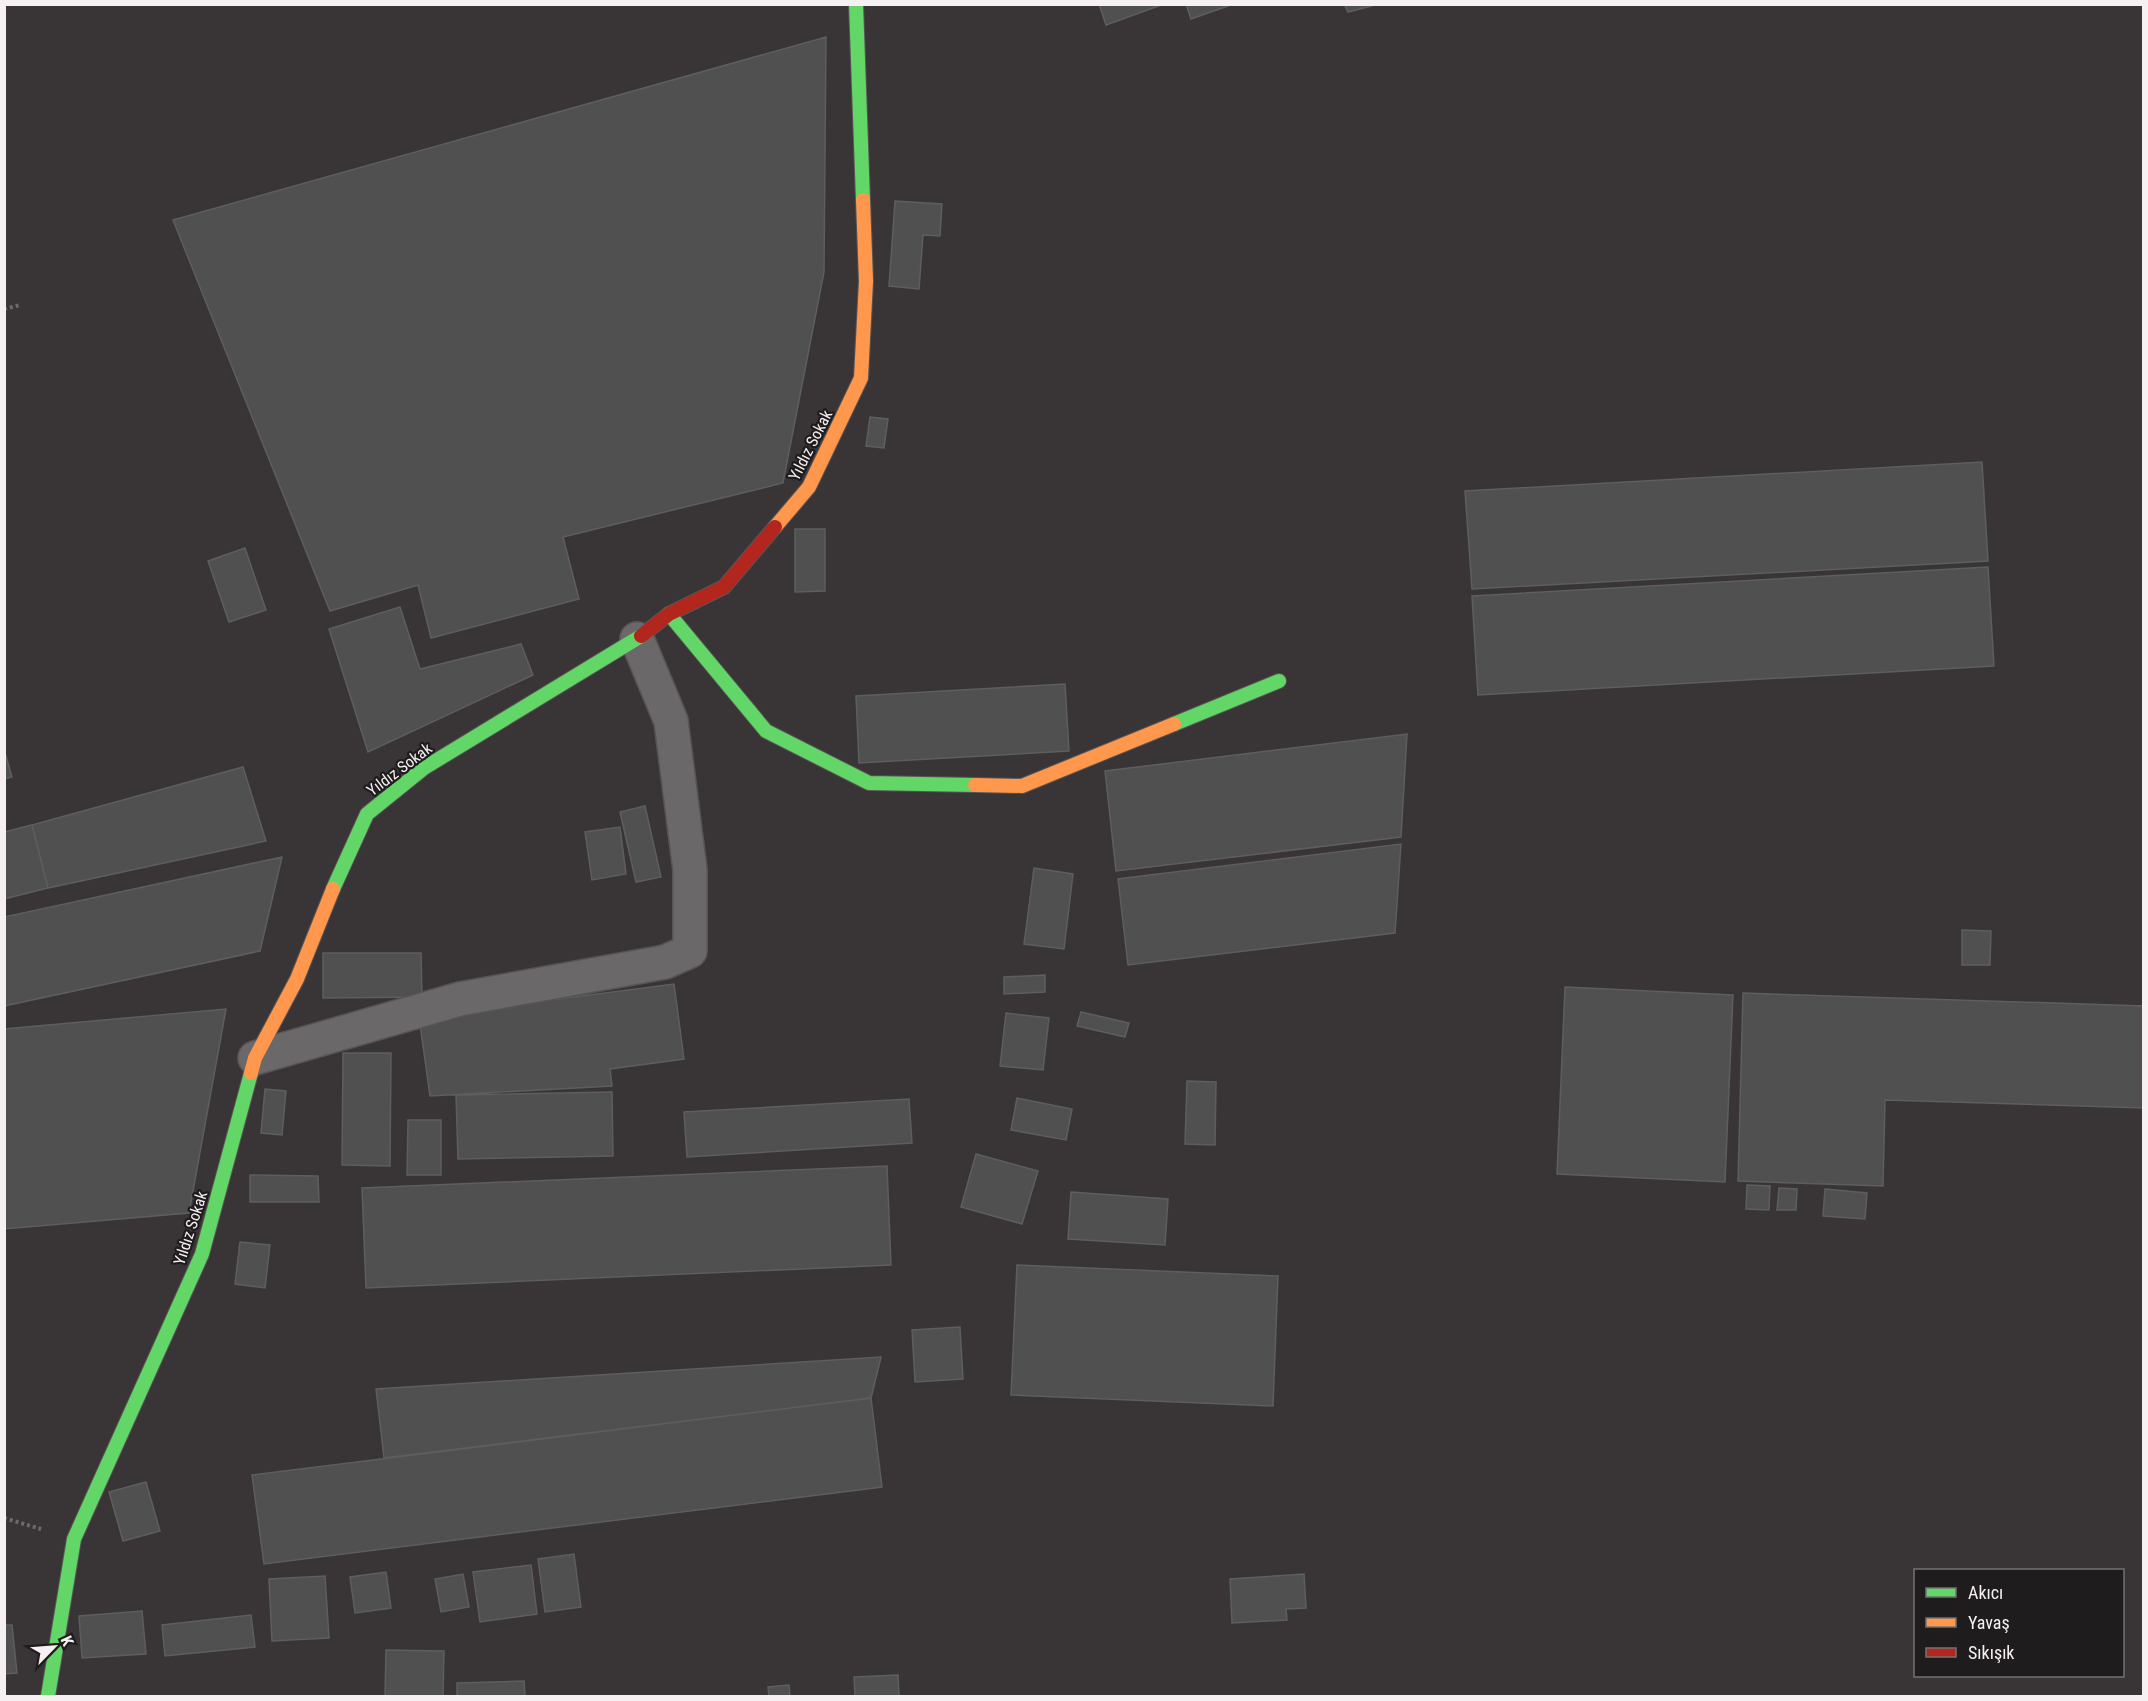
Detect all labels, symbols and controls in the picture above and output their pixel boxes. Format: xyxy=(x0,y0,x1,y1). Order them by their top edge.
street label: Yıldız Sokak xyxy=(785,406,837,484)
street label: Yıldız Sokak xyxy=(363,738,436,800)
street label: Yıldız Sokak xyxy=(170,1188,212,1268)
legend xyxy=(1914,1569,2124,1677)
text: Akıcı xyxy=(1968,1582,2003,1603)
text: Yavaş xyxy=(1968,1612,2010,1633)
north arrow xyxy=(24,1617,84,1677)
text: K xyxy=(57,1633,78,1649)
text: Sıkışık xyxy=(1968,1642,2014,1663)

